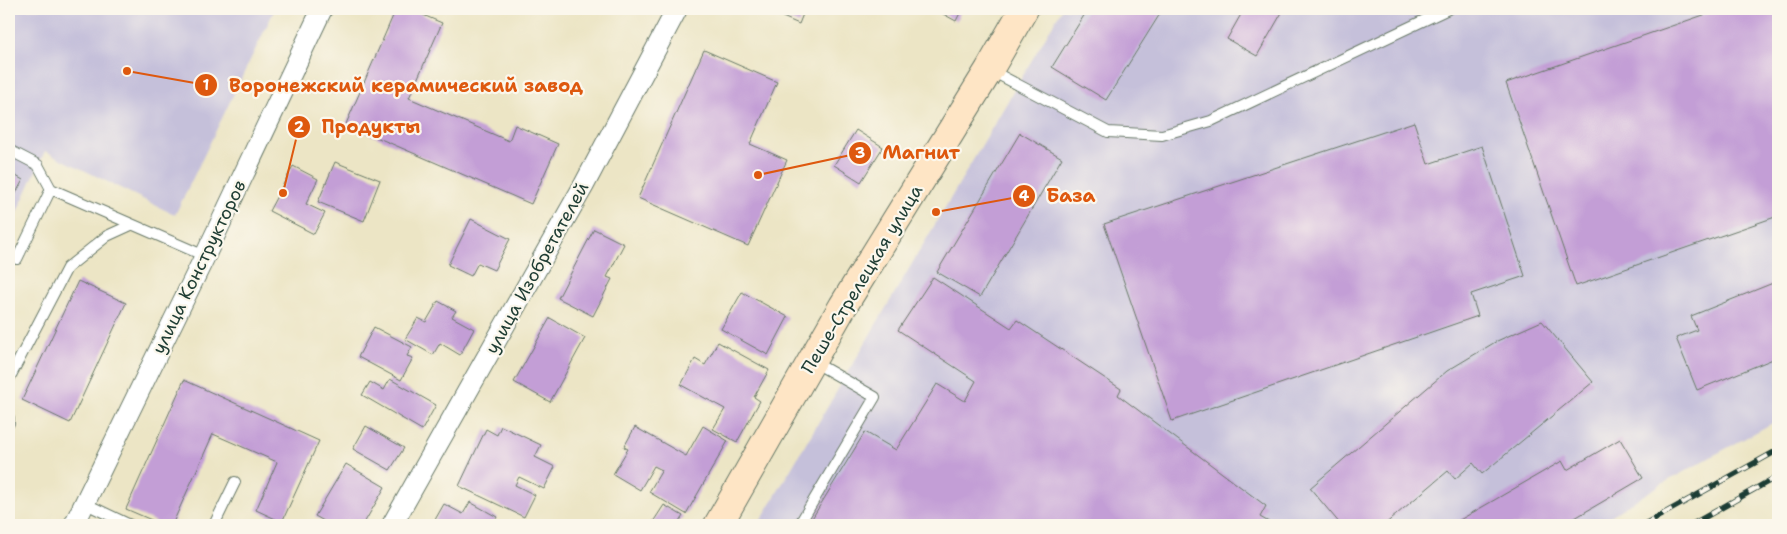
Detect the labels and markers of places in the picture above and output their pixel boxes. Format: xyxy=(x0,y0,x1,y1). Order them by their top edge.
callout: Воронежский керамический завод xyxy=(194,68,593,102)
callout: Продукты xyxy=(286,110,430,144)
callout: Магнит xyxy=(847,136,970,170)
callout: База xyxy=(1011,179,1105,213)

